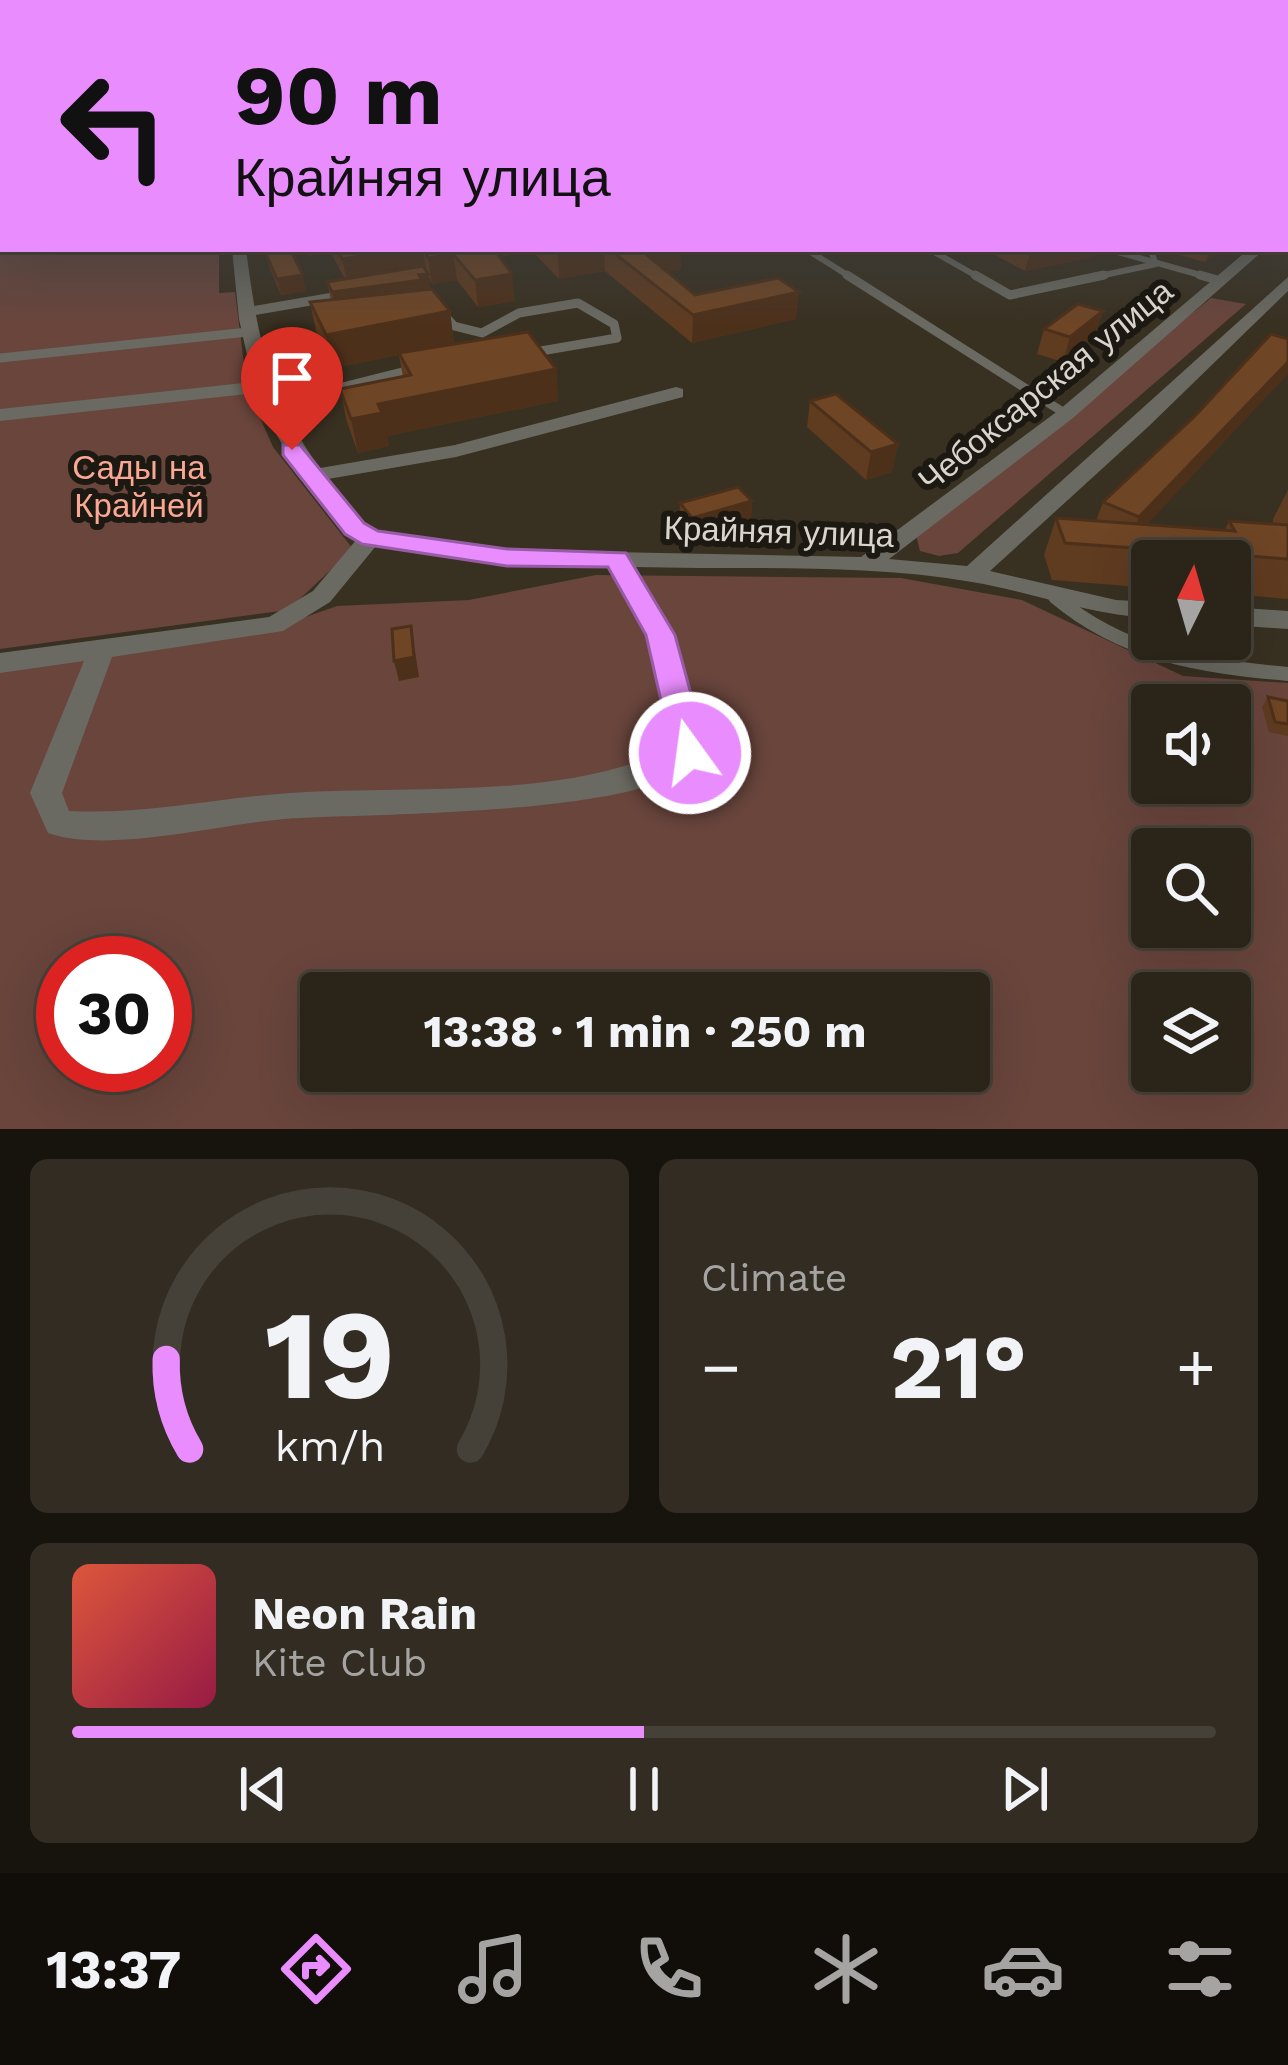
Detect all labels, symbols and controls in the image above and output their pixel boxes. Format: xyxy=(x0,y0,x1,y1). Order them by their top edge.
text: 90 m xyxy=(234,46,443,144)
icon: left xyxy=(36,48,192,204)
text: Крайняя улица xyxy=(234,146,611,209)
street label: Чебоксарская улица xyxy=(911,271,1181,500)
pin xyxy=(241,327,343,450)
icon: arrive xyxy=(259,345,325,411)
park label: Сады на Крайней xyxy=(72,448,206,525)
street label: Крайняя улица xyxy=(663,508,895,555)
north arrow xyxy=(1131,540,1251,660)
map controls xyxy=(1131,540,1251,1092)
button: sound xyxy=(1131,684,1251,804)
position arrow xyxy=(627,690,753,816)
button: search xyxy=(1131,828,1251,948)
speed limit sign: 30 xyxy=(36,936,192,1092)
button: layers xyxy=(1131,972,1251,1092)
text: 13:38 · 1 min · 250 m xyxy=(423,1005,867,1058)
text: Climate xyxy=(701,1255,847,1300)
text: 19 xyxy=(264,1282,395,1428)
text: 21° xyxy=(890,1314,1027,1420)
text: − xyxy=(701,1329,741,1406)
text: + xyxy=(1176,1329,1216,1406)
text: km/h xyxy=(274,1421,385,1471)
text: Neon Rain xyxy=(252,1587,477,1640)
text: Kite Club xyxy=(252,1640,427,1685)
icon: previous xyxy=(230,1756,296,1822)
icon: pause xyxy=(611,1756,677,1822)
icon: next xyxy=(992,1756,1058,1822)
icon: directions xyxy=(274,1927,358,2011)
icon: music xyxy=(451,1927,535,2011)
icon: phone xyxy=(627,1927,711,2011)
icon: climate xyxy=(804,1927,888,2011)
icon: car xyxy=(981,1927,1065,2011)
icon: filters xyxy=(1158,1927,1242,2011)
text: 13:37 xyxy=(46,1938,181,2001)

